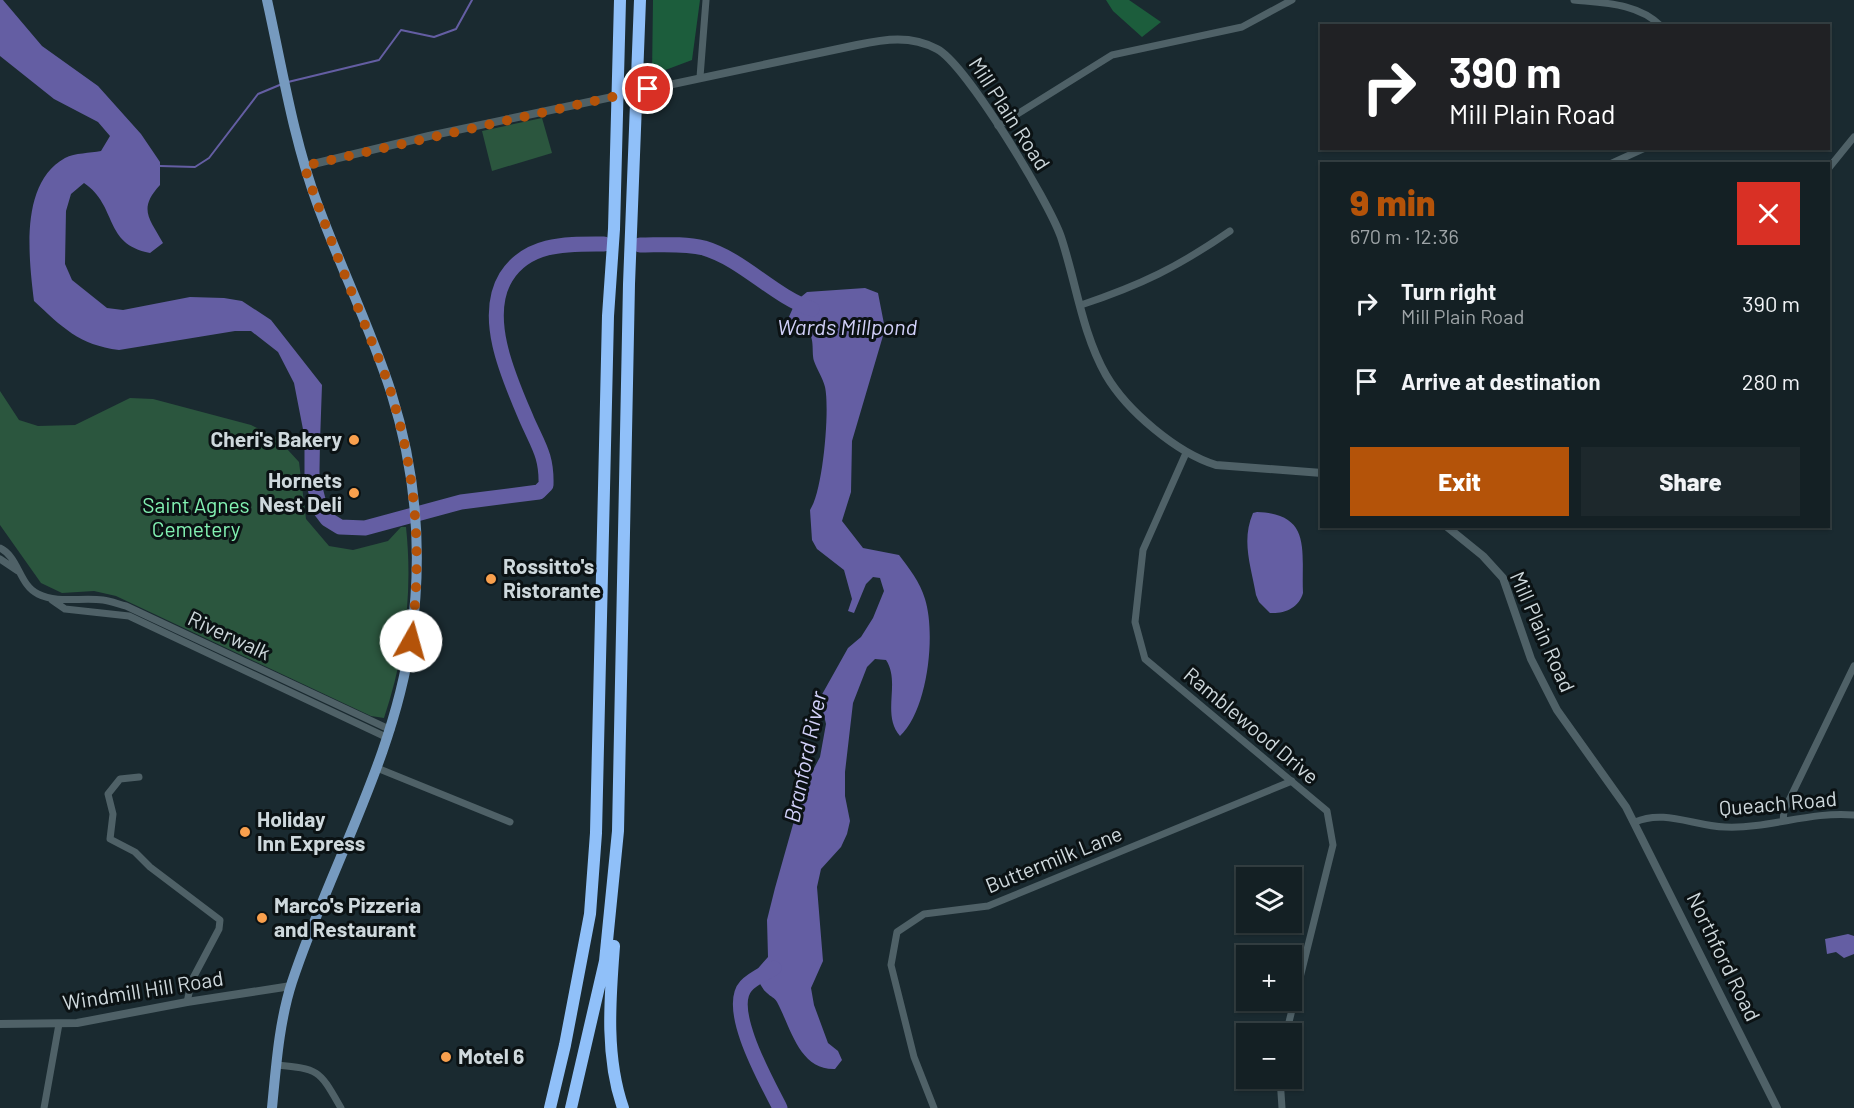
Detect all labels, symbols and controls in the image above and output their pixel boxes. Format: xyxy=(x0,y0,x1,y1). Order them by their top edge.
text: 390 m xyxy=(1449,46,1561,96)
icon: right xyxy=(1350,48,1428,126)
street label: Mill Plain Road xyxy=(965,52,1056,174)
pin xyxy=(622,63,673,114)
icon: arrive xyxy=(631,72,664,105)
text: Mill Plain Road xyxy=(1449,97,1616,129)
text: 9 min xyxy=(1350,180,1436,223)
button: close xyxy=(1737,182,1800,245)
text: 670 m · 12:36 xyxy=(1350,224,1459,248)
text: Turn right xyxy=(1401,278,1496,304)
icon: right xyxy=(1350,287,1383,320)
text: 390 m xyxy=(1742,290,1800,316)
text: Mill Plain Road xyxy=(1401,304,1524,328)
water label: Wards Millpond xyxy=(777,313,917,339)
icon: arrive xyxy=(1350,365,1383,398)
text: Arrive at destination xyxy=(1401,368,1600,394)
text: 280 m xyxy=(1742,368,1800,394)
place label: Cheri's Bakery xyxy=(211,426,342,451)
marker: Cheri's Bakery xyxy=(347,433,361,447)
button: Exit xyxy=(1350,447,1569,516)
button: Share xyxy=(1581,447,1800,516)
place label: Hornets Nest Deli xyxy=(259,467,342,516)
marker: Hornets Nest Deli xyxy=(347,486,361,500)
park label: Saint Agnes Cemetery xyxy=(142,492,250,541)
place label: Rossitto's Ristorante xyxy=(503,553,601,602)
street label: Mill Plain Road xyxy=(1506,567,1581,696)
marker: Rossitto's Ristorante xyxy=(484,572,498,586)
street label: Riverwalk xyxy=(184,605,275,665)
position arrow xyxy=(379,609,443,673)
street label: Ramblewood Drive xyxy=(1179,661,1324,789)
water label: Branford River xyxy=(777,688,831,825)
street label: Queach Road xyxy=(1718,785,1838,820)
place label: Holiday Inn Express xyxy=(257,806,365,855)
street label: Buttermilk Lane xyxy=(981,820,1125,897)
marker: Holiday Inn Express xyxy=(238,825,252,839)
map controls xyxy=(1236,867,1302,1089)
button: layers xyxy=(1236,867,1302,933)
street label: Northford Road xyxy=(1682,888,1766,1025)
place label: Marco's Pizzeria and Restaurant xyxy=(274,892,421,941)
marker: Marco's Pizzeria and Restaurant xyxy=(255,911,269,925)
button: + xyxy=(1236,945,1302,1011)
street label: Windmill Hill Road xyxy=(61,964,225,1015)
button: − xyxy=(1236,1023,1302,1089)
place label: Motel 6 xyxy=(458,1043,524,1068)
marker: Motel 6 xyxy=(439,1050,453,1064)

